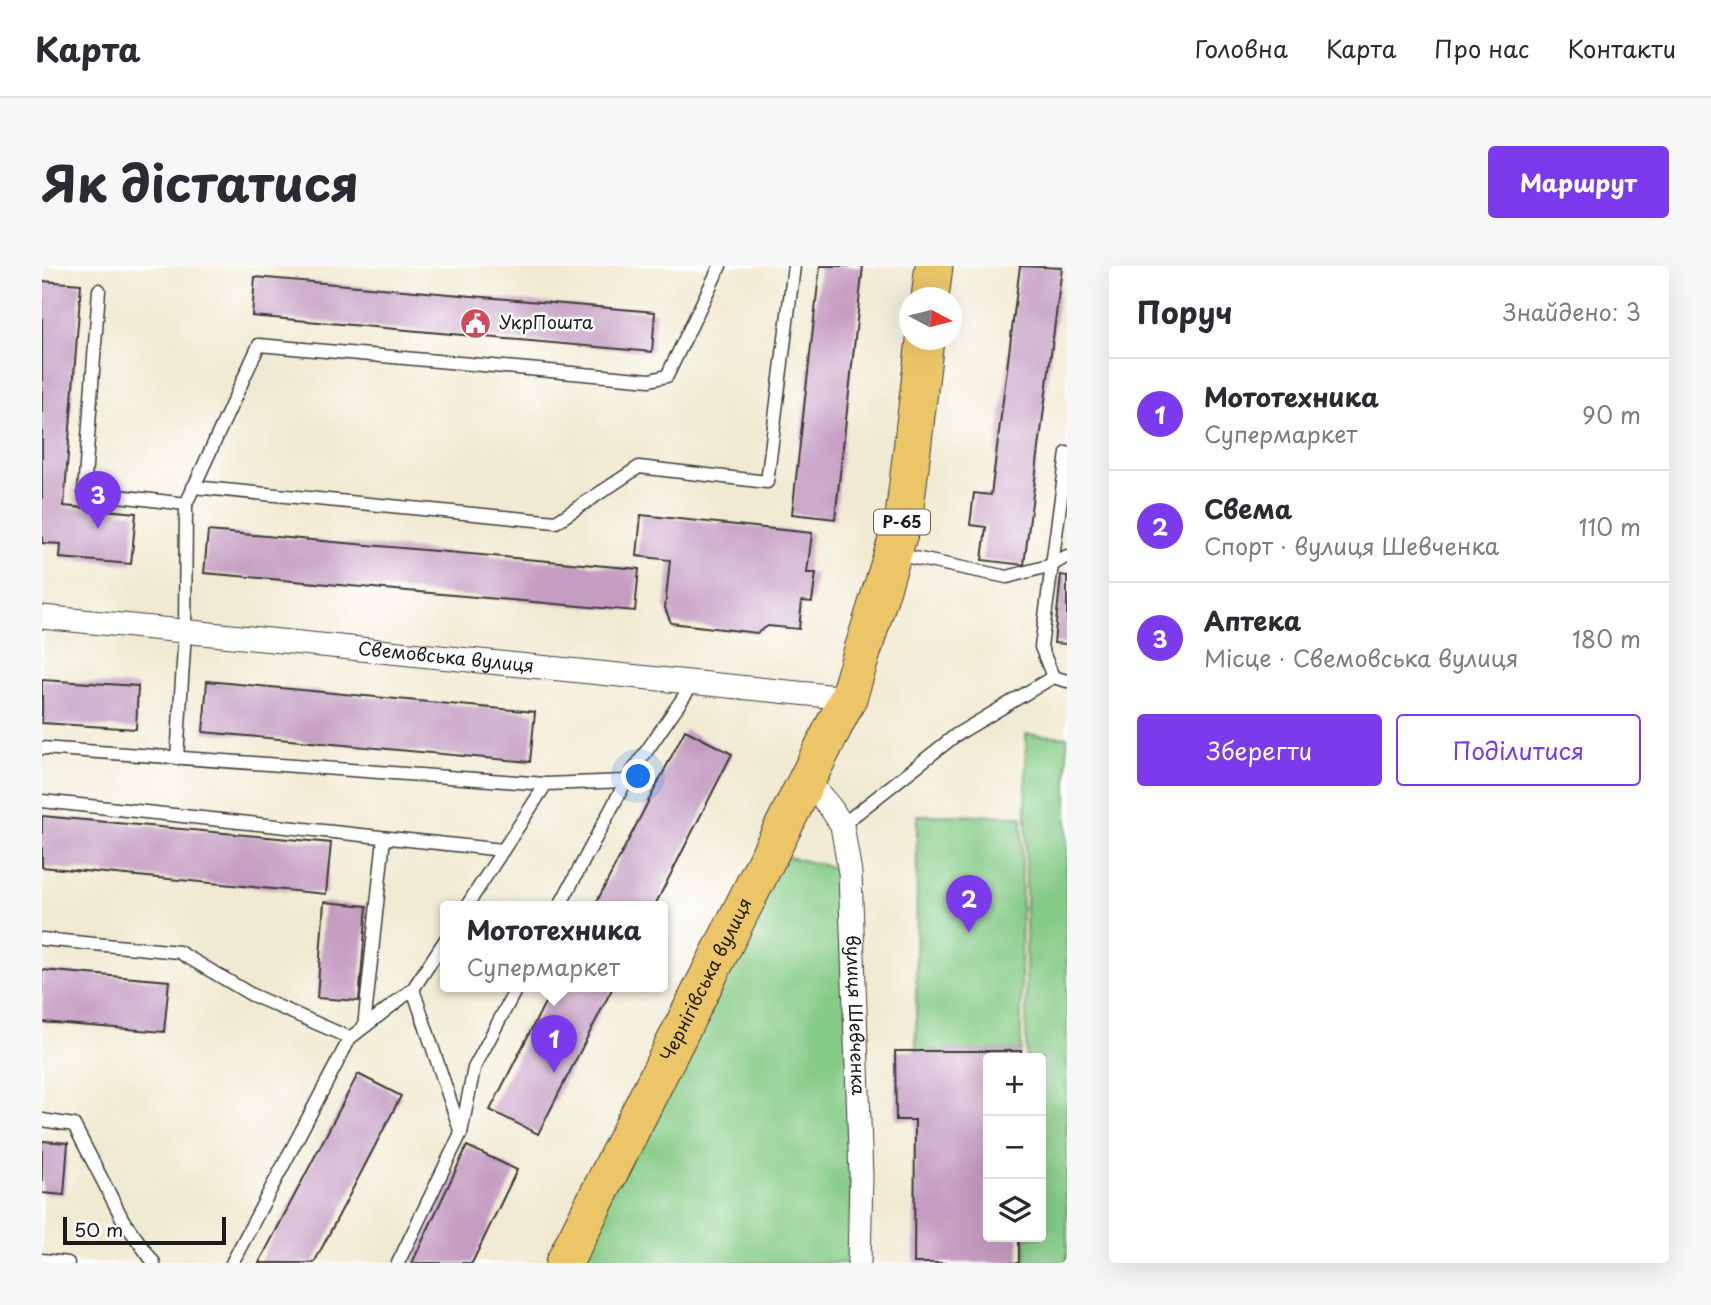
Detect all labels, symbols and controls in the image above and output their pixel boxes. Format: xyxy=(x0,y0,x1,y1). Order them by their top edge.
text: Карта xyxy=(35,23,141,73)
text: Головна xyxy=(1195,30,1288,66)
text: Карта xyxy=(1326,30,1396,66)
text: Про нас xyxy=(1434,30,1529,66)
text: Контакти xyxy=(1567,30,1676,66)
text: Як дістатися xyxy=(42,145,359,219)
button: Маршрут xyxy=(1488,146,1669,218)
north arrow xyxy=(899,287,962,350)
text: Поруч xyxy=(1137,289,1232,334)
text: Знайдено: 3 xyxy=(1503,294,1641,329)
public building icon: УкрПошта xyxy=(459,306,493,340)
place label: УкрПошта xyxy=(499,308,594,335)
text: Мототехника xyxy=(1204,377,1379,416)
text: 1 xyxy=(1155,397,1166,432)
text: 90 m xyxy=(1582,397,1641,432)
text: Супермаркет xyxy=(1204,416,1358,451)
pin: 3 xyxy=(75,471,121,529)
text: Свема xyxy=(1204,489,1292,528)
text: 2 xyxy=(1152,509,1168,544)
text: 110 m xyxy=(1579,509,1641,544)
road number: Р-65 xyxy=(874,510,930,534)
text: Спорт · вулиця Шевченка xyxy=(1204,528,1499,563)
text: Аптека xyxy=(1204,601,1301,640)
text: 3 xyxy=(1152,621,1168,656)
text: 180 m xyxy=(1572,621,1641,656)
street label: Свемовська вулиця xyxy=(357,634,535,678)
text: Місце · Свемовська вулиця xyxy=(1204,640,1518,675)
button: Зберегти xyxy=(1137,714,1382,786)
button: Поділитися xyxy=(1396,714,1641,786)
your location xyxy=(621,759,655,793)
pin: 2 xyxy=(946,875,992,933)
street label: Чернігівська вулиця xyxy=(653,893,757,1066)
popup xyxy=(440,901,668,992)
text: Мототехника xyxy=(466,910,642,949)
street label: вулиця Шевченка xyxy=(840,934,873,1097)
text: Супермаркет xyxy=(466,949,620,984)
pin: 1 xyxy=(531,1015,577,1073)
map controls xyxy=(983,1053,1046,1242)
button: + xyxy=(983,1053,1046,1116)
button: − xyxy=(983,1116,1046,1179)
button: layers xyxy=(983,1179,1046,1242)
scale bar xyxy=(63,1214,226,1246)
text: 50 m xyxy=(74,1215,123,1243)

